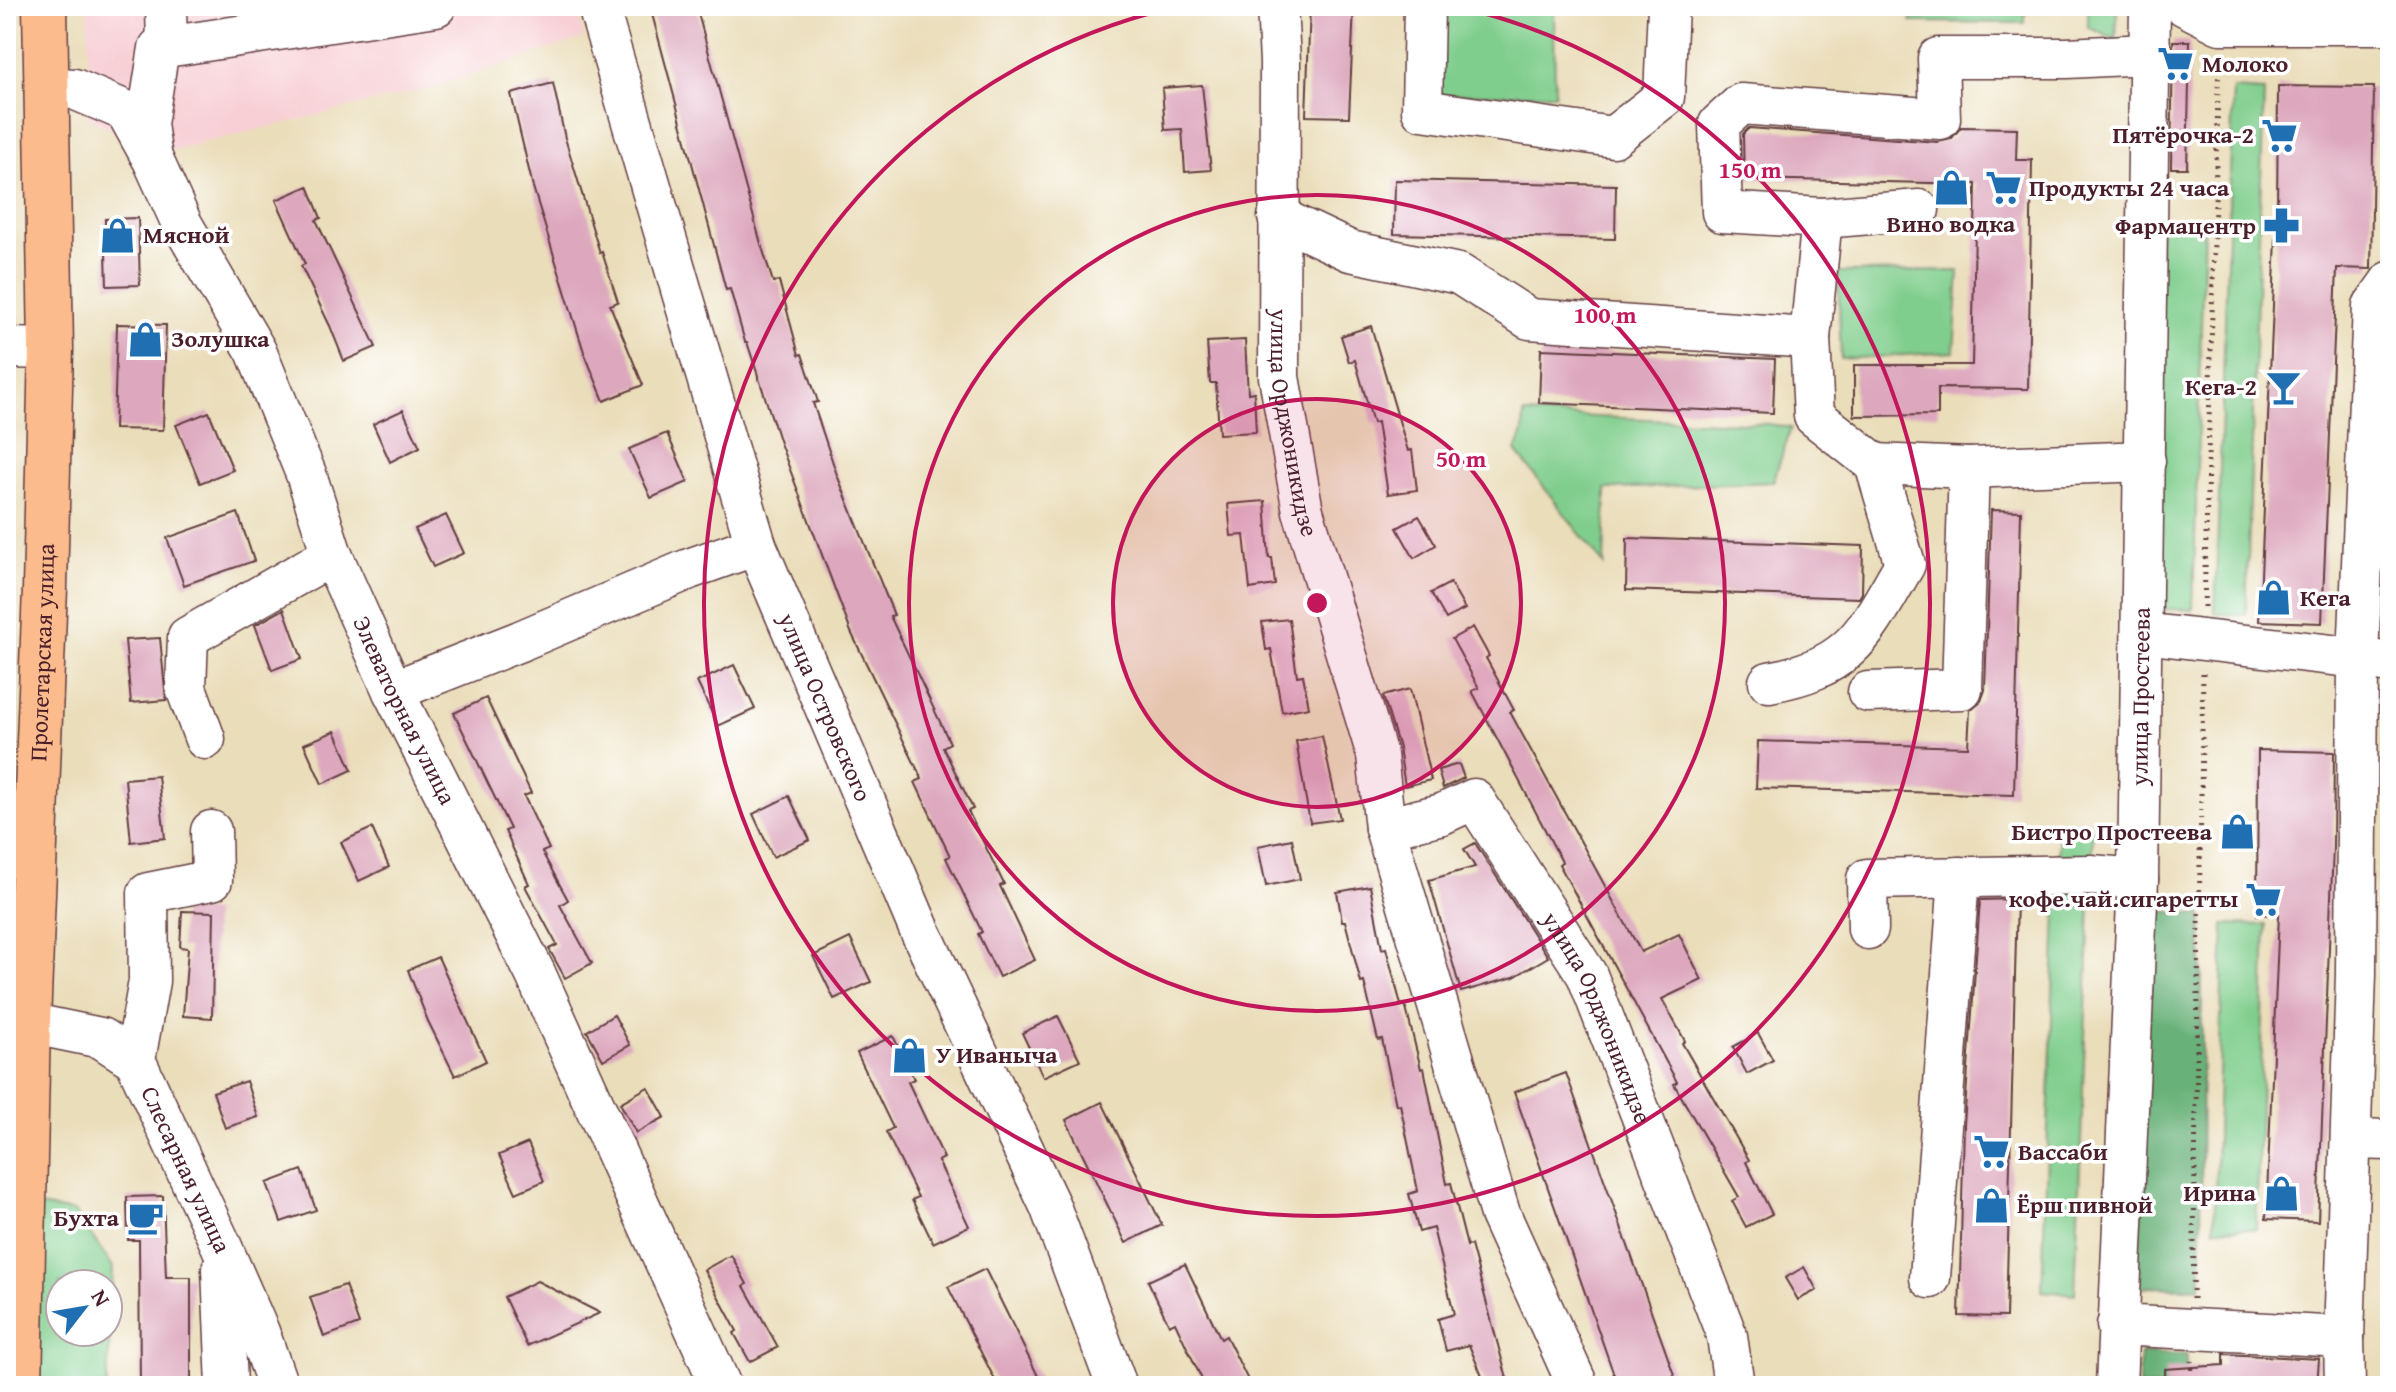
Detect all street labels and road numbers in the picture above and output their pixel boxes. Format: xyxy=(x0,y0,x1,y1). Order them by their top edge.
street label: улица Орджоникидзе xyxy=(1262,308,1328,541)
street label: Пролетарская улица xyxy=(20,542,63,762)
street label: улица Островского xyxy=(769,606,881,807)
street label: улица Простеева xyxy=(2121,606,2159,787)
street label: Элеваторная улица xyxy=(345,610,466,811)
street label: улица Орджоникидзе xyxy=(1533,904,1661,1128)
street label: Слесарная улица xyxy=(133,1080,241,1259)

